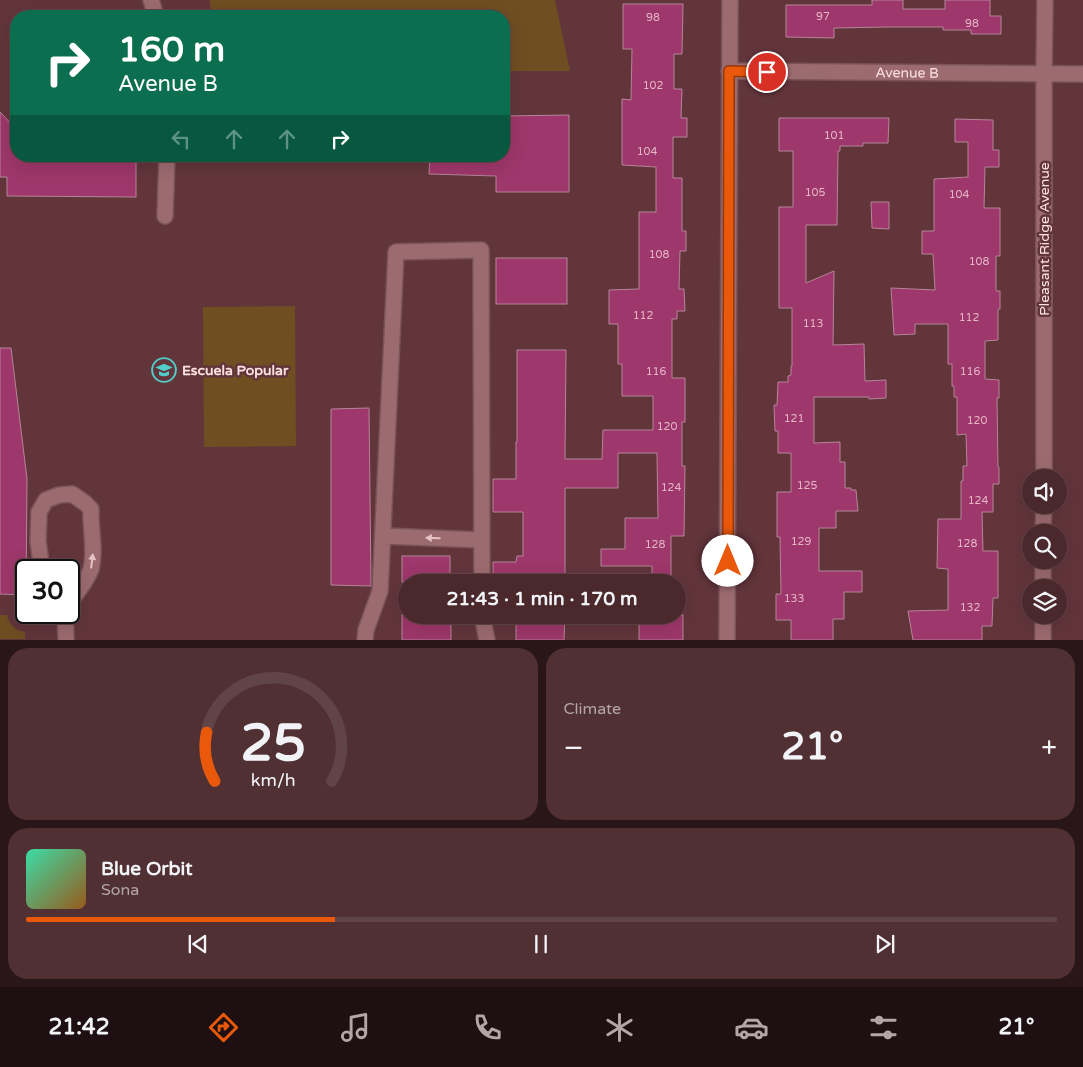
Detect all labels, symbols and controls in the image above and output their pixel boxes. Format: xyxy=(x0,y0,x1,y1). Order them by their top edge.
house number: 97 xyxy=(816,10,830,23)
house number: 98 xyxy=(646,11,660,24)
house number: 98 xyxy=(965,17,979,30)
text: 160 m xyxy=(118,29,225,71)
icon: right xyxy=(35,30,100,95)
pin xyxy=(746,51,788,93)
icon: arrive xyxy=(753,58,781,86)
street label: Avenue B xyxy=(875,64,939,81)
text: Avenue B xyxy=(118,71,218,97)
house number: 102 xyxy=(643,79,663,92)
icon: left xyxy=(167,125,195,153)
icon: ahead xyxy=(220,125,248,153)
icon: ahead xyxy=(273,125,301,153)
icon: right xyxy=(326,125,354,153)
house number: 101 xyxy=(824,129,844,142)
house number: 104 xyxy=(637,145,657,158)
street label: Pleasant Ridge Avenue xyxy=(1036,162,1053,316)
house number: 105 xyxy=(805,186,825,199)
house number: 104 xyxy=(949,188,969,201)
house number: 108 xyxy=(649,248,669,261)
house number: 108 xyxy=(969,255,989,268)
house number: 112 xyxy=(633,309,653,322)
house number: 112 xyxy=(959,311,979,324)
house number: 113 xyxy=(803,317,823,330)
school or university icon: Escuela Popular xyxy=(151,357,177,383)
place label: Escuela Popular xyxy=(182,362,289,379)
house number: 116 xyxy=(646,365,666,378)
house number: 116 xyxy=(960,365,980,378)
house number: 121 xyxy=(784,412,804,425)
house number: 120 xyxy=(967,414,987,427)
house number: 120 xyxy=(657,420,677,433)
map controls xyxy=(1022,469,1067,624)
button: sound xyxy=(1022,469,1067,514)
house number: 125 xyxy=(797,479,817,492)
house number: 124 xyxy=(661,481,681,494)
house number: 124 xyxy=(968,494,988,507)
button: search xyxy=(1022,524,1067,569)
one-way arrow xyxy=(424,533,440,541)
position arrow xyxy=(701,534,753,586)
house number: 129 xyxy=(791,535,811,548)
house number: 128 xyxy=(957,537,977,550)
house number: 128 xyxy=(645,538,665,551)
one-way arrow xyxy=(88,553,96,569)
speed limit sign: 30 xyxy=(15,559,80,624)
button: layers xyxy=(1022,579,1067,624)
text: 21:43 · 1 min · 170 m xyxy=(446,588,638,610)
house number: 133 xyxy=(784,592,804,605)
house number: 132 xyxy=(960,601,980,614)
text: Climate xyxy=(564,699,621,719)
text: 25 xyxy=(240,712,305,775)
text: 21° xyxy=(781,724,843,770)
text: − xyxy=(564,731,583,765)
text: + xyxy=(1041,731,1057,765)
text: km/h xyxy=(250,770,295,791)
text: Blue Orbit xyxy=(101,858,193,880)
text: Sona xyxy=(101,880,139,900)
icon: previous xyxy=(184,930,212,958)
icon: pause xyxy=(527,930,555,958)
icon: next xyxy=(871,930,899,958)
icon: directions xyxy=(206,1010,241,1045)
icon: music xyxy=(338,1010,373,1045)
icon: phone xyxy=(470,1010,505,1045)
icon: climate xyxy=(602,1010,637,1045)
icon: car xyxy=(734,1010,769,1045)
icon: filters xyxy=(866,1010,901,1045)
text: 21:42 xyxy=(49,1014,109,1040)
text: 21° xyxy=(998,1014,1034,1040)

